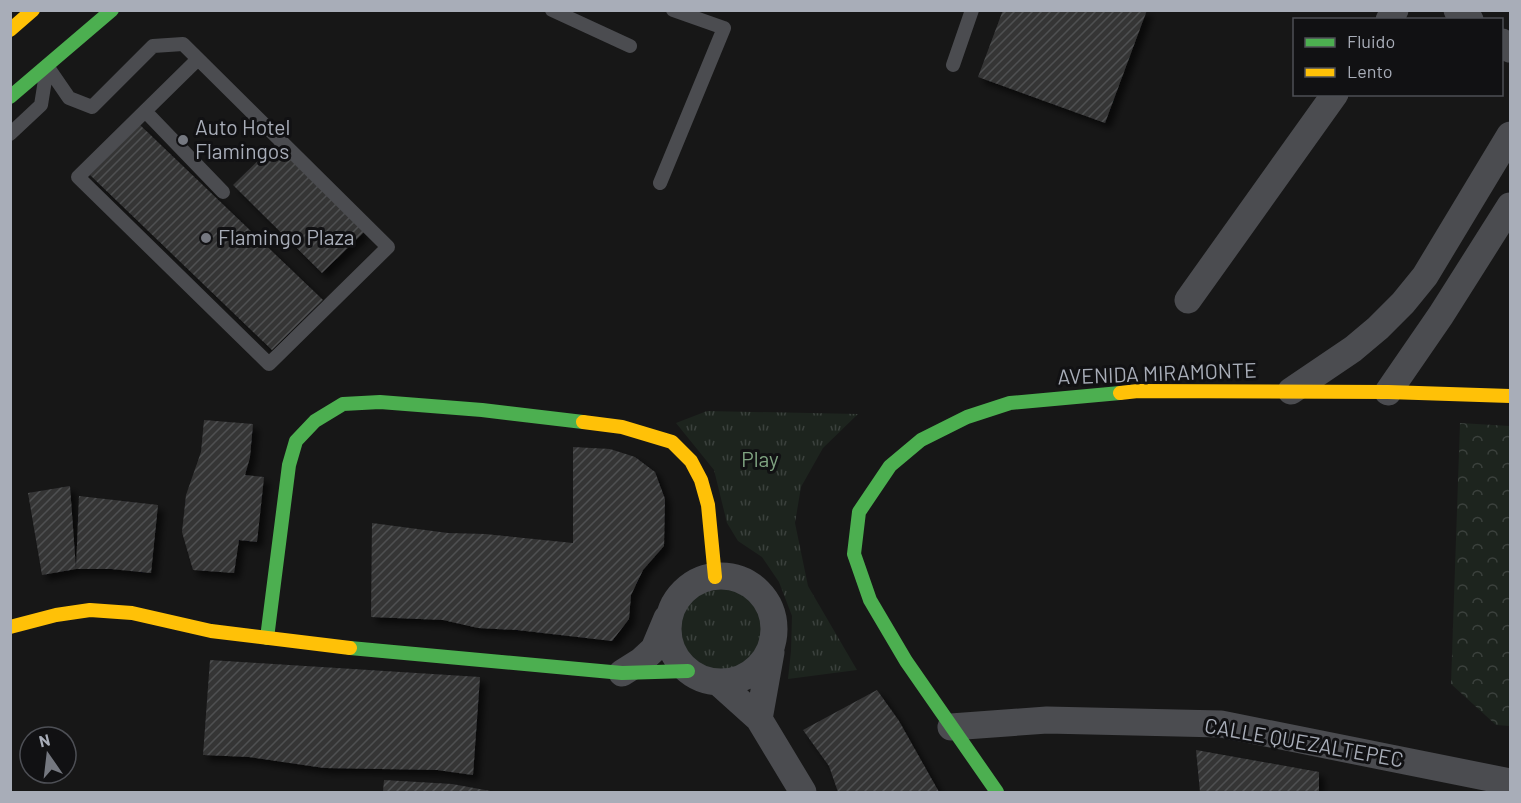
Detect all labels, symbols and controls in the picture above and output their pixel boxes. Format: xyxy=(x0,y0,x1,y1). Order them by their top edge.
legend xyxy=(1293,18,1503,96)
text: Fluido xyxy=(1347,30,1395,52)
text: Lento xyxy=(1347,60,1393,82)
place label: Auto Hotel Flamingos xyxy=(195,114,290,163)
marker: Auto Hotel Flamingos xyxy=(176,133,190,147)
place label: Flamingo Plaza xyxy=(218,224,354,249)
marker: Flamingo Plaza xyxy=(199,231,213,245)
street label: AVENIDA MIRAMONTE xyxy=(1057,357,1257,388)
park label: Play xyxy=(741,446,779,471)
street label: CALLE QUEZALTEPEC xyxy=(1203,712,1406,771)
north arrow xyxy=(18,725,78,785)
text: N xyxy=(37,729,52,750)

